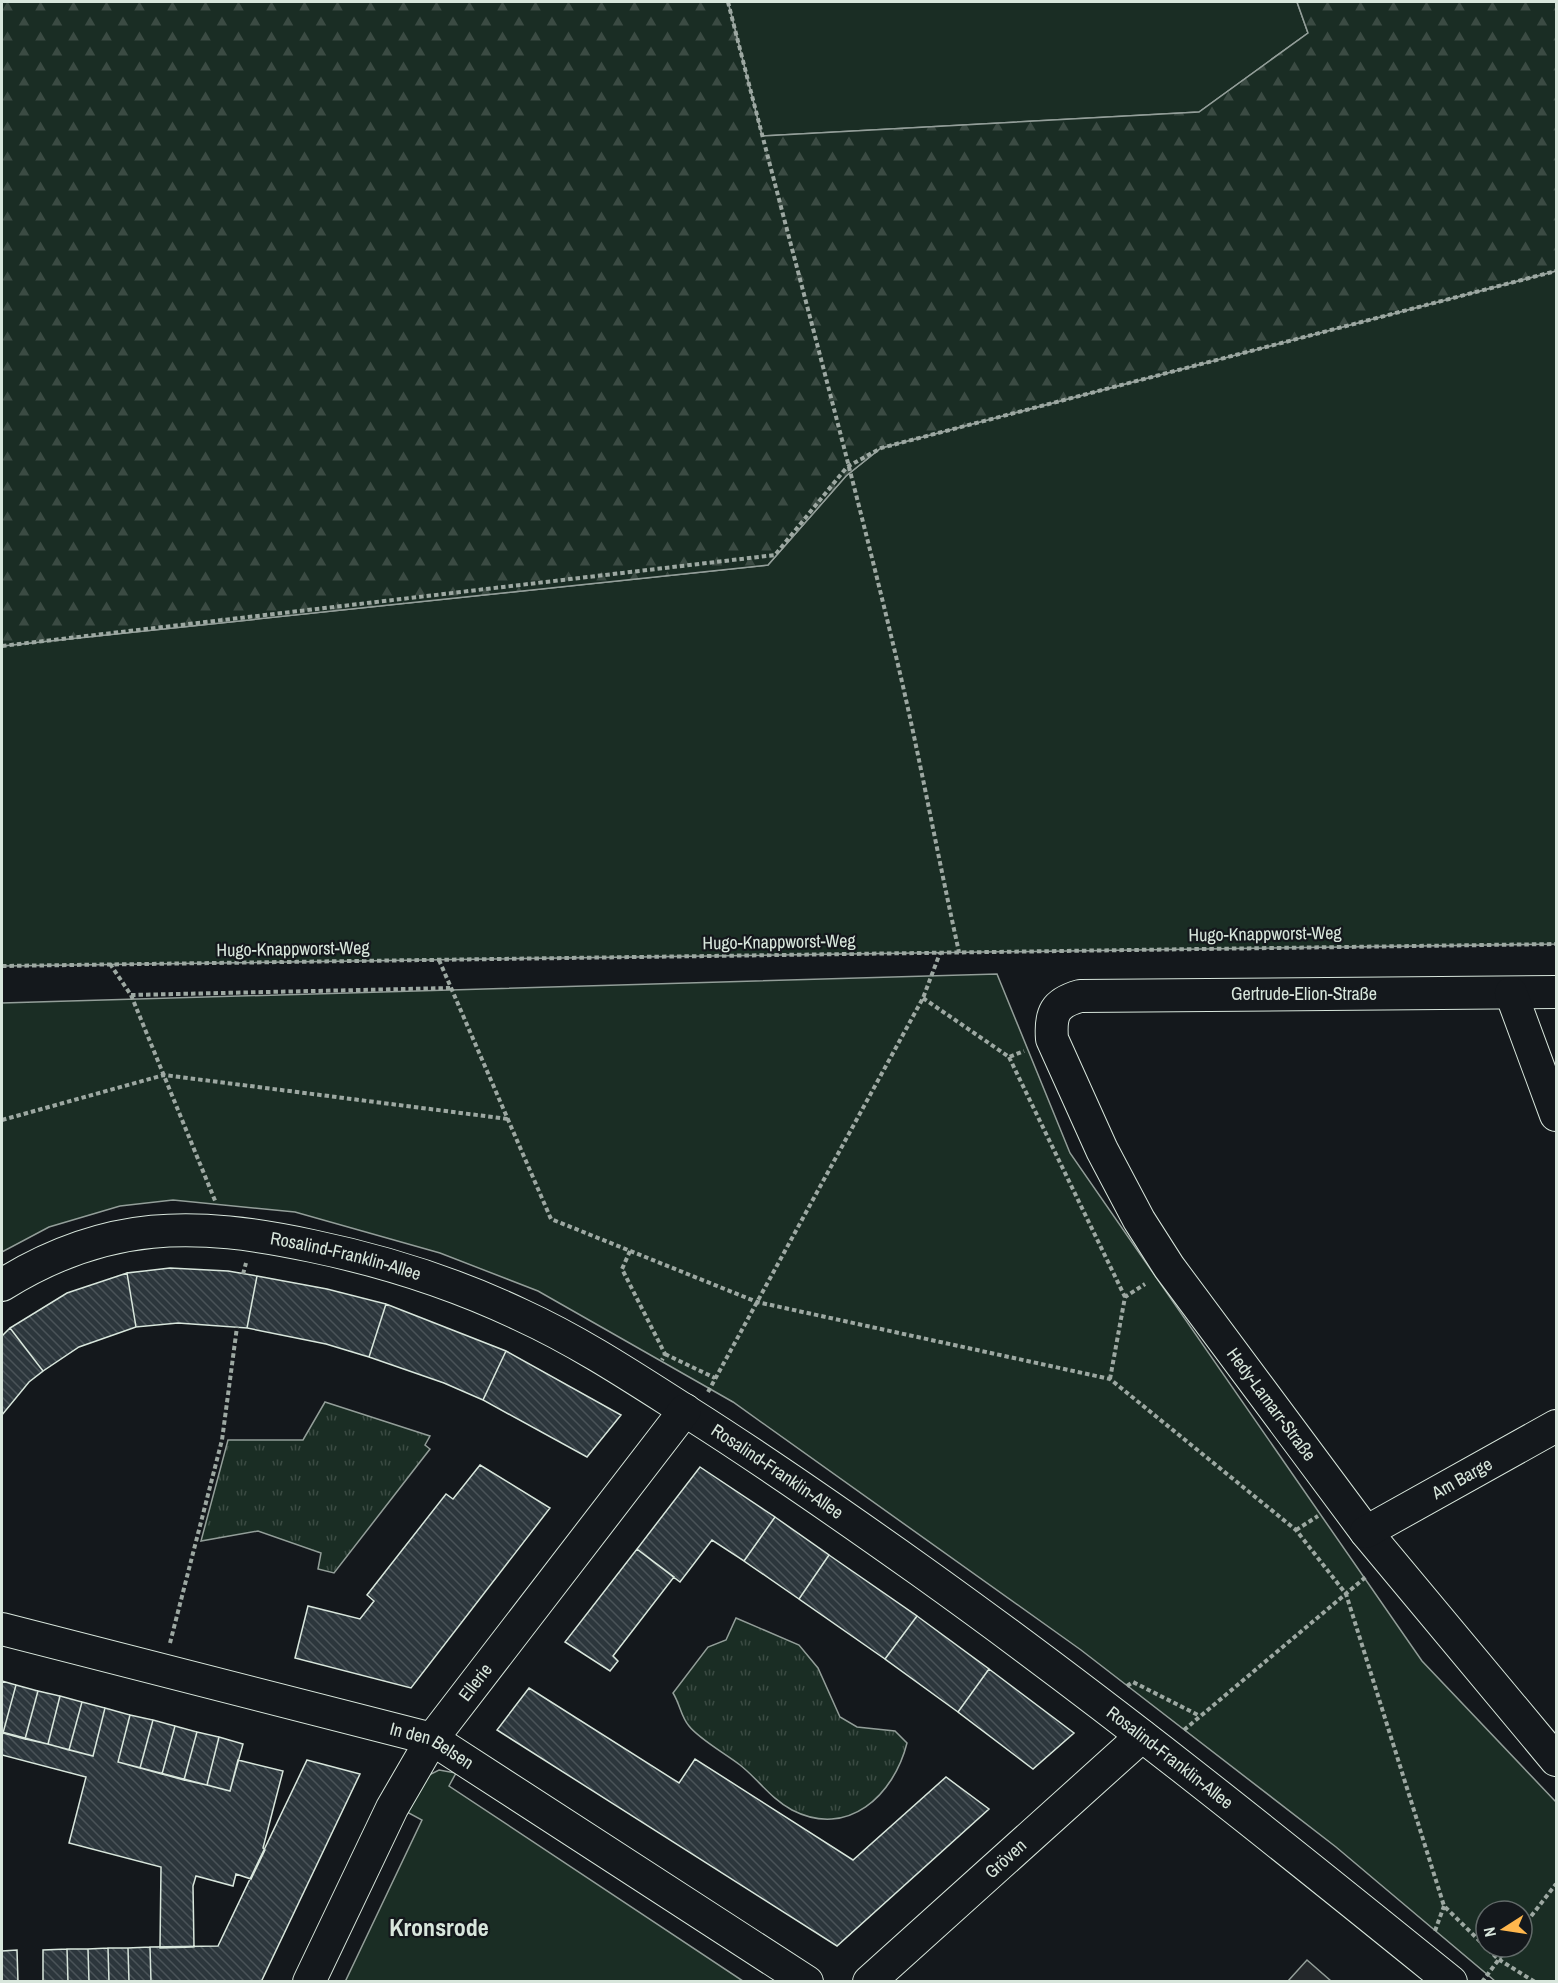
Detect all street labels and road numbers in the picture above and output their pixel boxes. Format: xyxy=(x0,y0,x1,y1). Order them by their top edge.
street label: Hugo-Knappworst-Weg xyxy=(1188,920,1343,947)
street label: Hugo-Knappworst-Weg xyxy=(702,928,857,955)
street label: Hugo-Knappworst-Weg xyxy=(216,935,371,962)
street label: Gertrude-Elion-Straße xyxy=(1231,981,1377,1006)
street label: Rosalind-Franklin-Allee xyxy=(268,1225,424,1286)
street label: Hedy-Lamarr-Straße xyxy=(1221,1342,1322,1466)
street label: Rosalind-Franklin-Allee xyxy=(707,1417,849,1525)
street label: Am Barge xyxy=(1426,1451,1497,1505)
street label: Ellerie xyxy=(452,1658,498,1706)
street label: Rosalind-Franklin-Allee xyxy=(1102,1700,1239,1815)
street label: In den Belsen xyxy=(387,1716,479,1775)
street label: Gröven xyxy=(979,1833,1032,1884)

